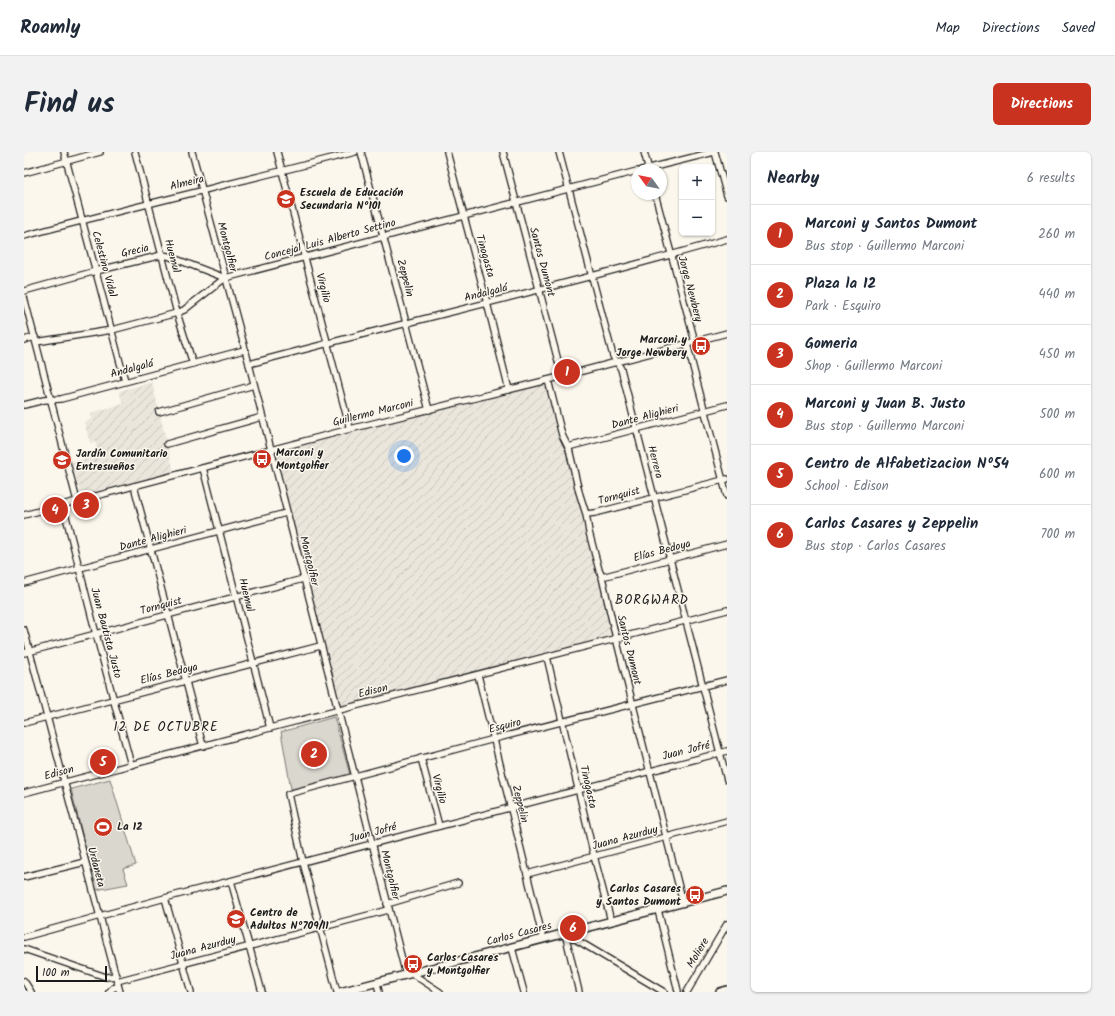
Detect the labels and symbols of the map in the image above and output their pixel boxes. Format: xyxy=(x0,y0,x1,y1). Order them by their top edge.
north arrow xyxy=(631,164,667,200)
street label: Almeira xyxy=(168,170,206,196)
place label: Escuela de Educación Secundaria Nº101 xyxy=(300,184,403,215)
school or university icon: Escuela de Educación Secundaria Nº101 xyxy=(275,188,297,210)
street label: Concejal Luis Alberto Settino xyxy=(262,214,398,266)
street label: Montgolfier xyxy=(212,220,243,275)
street label: Santos Dumont xyxy=(524,225,560,300)
street label: Celestino Vidal xyxy=(87,229,122,299)
street label: Tinogasta xyxy=(470,232,500,280)
street label: Huemul xyxy=(159,237,185,275)
street label: Grecia xyxy=(119,239,151,263)
street label: Jorge Newbery xyxy=(673,254,708,325)
street label: Zeppelin xyxy=(391,257,419,299)
street label: Virgilio xyxy=(310,271,336,305)
street label: Andalgalá xyxy=(462,278,511,307)
place label: Marconi y Jorge Newbery xyxy=(616,331,687,362)
bus stop icon: Marconi y Jorge Newbery xyxy=(690,335,712,357)
street label: Andalgalá xyxy=(108,354,157,383)
pin: 1 xyxy=(554,357,580,387)
street label: Guillermo Marconi xyxy=(331,394,416,432)
street label: Dante Alighieri xyxy=(609,399,681,435)
place label: Marconi y Montgolfier xyxy=(276,444,330,475)
street label: Herrera xyxy=(642,444,668,480)
place label: Jardín Comunitario Entresueños xyxy=(76,445,168,476)
your location xyxy=(394,446,414,466)
bus stop icon: Marconi y Montgolfier xyxy=(251,448,273,470)
school or university icon: Jardín Comunitario Entresueños xyxy=(51,449,73,471)
street label: Tornquist xyxy=(596,482,643,510)
pin: 3 xyxy=(73,490,99,520)
pin: 4 xyxy=(42,495,68,525)
street label: Dante Alighieri xyxy=(117,521,189,557)
street label: Montgolfier xyxy=(294,534,324,589)
street label: Elías Bedoya xyxy=(631,535,693,567)
street label: Huemul xyxy=(233,576,259,614)
street label: Juan Bautista Justo xyxy=(85,586,127,680)
district label: BORGWARD xyxy=(615,590,689,611)
street label: Tornquist xyxy=(138,592,185,620)
street label: Santos Dumont xyxy=(612,613,647,688)
street label: Elías Bedoya xyxy=(138,658,200,690)
street label: Edison xyxy=(356,679,390,703)
street label: Esquiro xyxy=(487,713,523,739)
district label: 12 DE OCTUBRE xyxy=(113,717,219,738)
street label: Juan Jofré xyxy=(660,736,713,766)
pin: 2 xyxy=(301,739,327,769)
pin: 5 xyxy=(90,747,116,777)
street label: Edison xyxy=(42,760,76,786)
street label: Tinogasta xyxy=(574,764,602,810)
street label: Virgilio xyxy=(426,772,452,806)
street label: Zeppelin xyxy=(507,783,533,825)
sports icon: La 12 xyxy=(92,816,114,838)
place label: La 12 xyxy=(117,818,143,836)
street label: Juan Jofré xyxy=(347,818,400,848)
street label: Juana Azurduy xyxy=(590,820,661,855)
street label: Urdaneta xyxy=(82,845,110,889)
street label: Montgolfier xyxy=(375,848,405,903)
place label: Carlos Casares y Santos Dumont xyxy=(595,880,682,911)
bus stop icon: Carlos Casares y Santos Dumont xyxy=(684,884,706,906)
place label: Centro de Adultos Nº709/11 xyxy=(250,904,329,935)
school or university icon: Centro de Adultos Nº709/11 xyxy=(225,908,247,930)
pin: 6 xyxy=(560,913,586,943)
street label: Carlos Casares xyxy=(484,917,554,951)
street label: Juana Azurduy xyxy=(168,930,239,965)
street label: Moliere xyxy=(682,934,714,972)
place label: Carlos Casares y Montgolfier xyxy=(426,949,499,980)
bus stop icon: Carlos Casares y Montgolfier xyxy=(402,953,424,975)
scale bar xyxy=(36,964,107,983)

